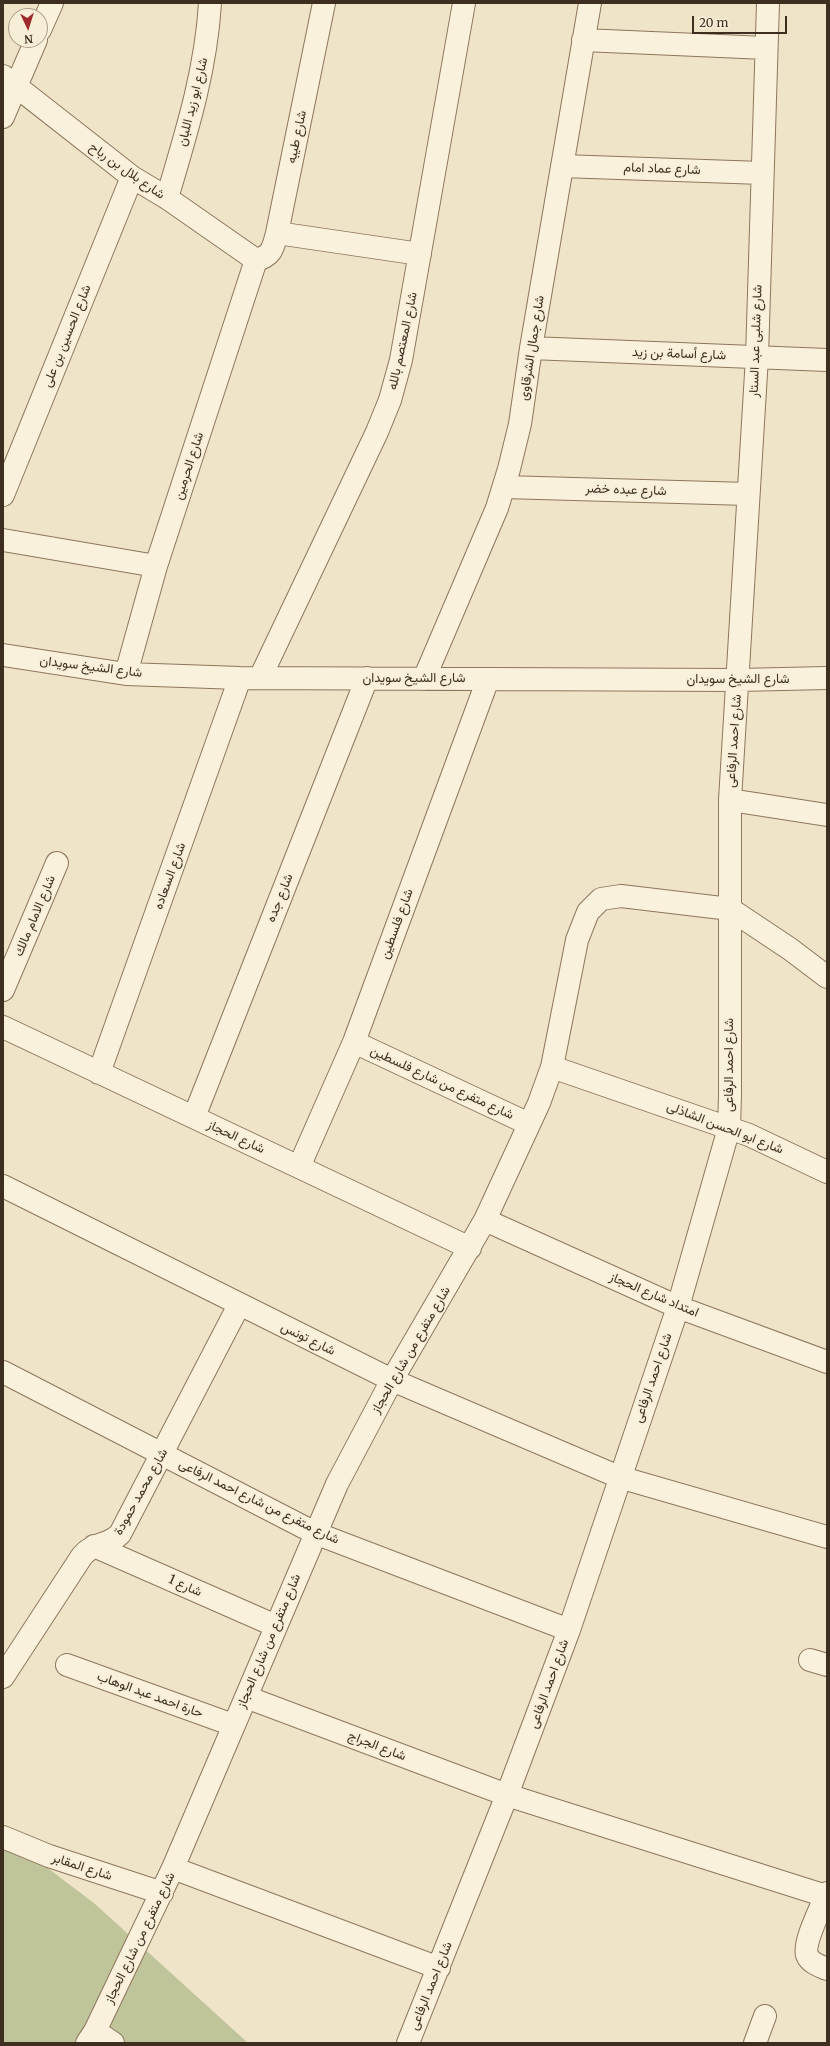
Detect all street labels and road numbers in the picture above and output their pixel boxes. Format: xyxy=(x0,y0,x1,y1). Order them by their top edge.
street label: شارع ابو زيد اللبان xyxy=(174,56,212,148)
street label: شارع طيبه xyxy=(284,109,310,165)
street label: شارع بلال بن رباح xyxy=(86,139,168,203)
street label: شارع عماد امام xyxy=(623,160,701,178)
street label: شارع الحسين بن على xyxy=(39,283,95,389)
street label: شارع شلبى عبد الستار xyxy=(746,284,766,398)
street label: شارع المعتصم بالله xyxy=(385,291,421,391)
street label: شارع جمال الشرقاوى xyxy=(516,294,548,402)
street label: شارع أسامة بن زيد xyxy=(632,345,726,363)
street label: شارع الحرمين xyxy=(171,430,207,502)
street label: شارع عبده خضر xyxy=(585,481,667,499)
street label: شارع الشيخ سويدان xyxy=(39,653,143,681)
street label: شارع الشيخ سويدان xyxy=(362,670,466,686)
street label: شارع الشيخ سويدان xyxy=(686,671,790,687)
street label: شارع احمد الرفاعى xyxy=(723,694,745,788)
street label: شارع السعاده xyxy=(151,840,189,912)
street label: شارع جده xyxy=(263,871,297,925)
street label: شارع الامام مالك xyxy=(11,873,59,959)
street label: شارع فلسطين xyxy=(377,887,417,961)
street label: شارع احمد الرفاعى xyxy=(721,1018,737,1112)
street label: شارع متفرع من شارع فلسطين xyxy=(368,1043,516,1123)
street label: شارع ابو الحسن الشاذلى xyxy=(665,1099,785,1157)
street label: شارع الحجاز xyxy=(205,1117,267,1157)
street label: امتداد شارع الحجاز xyxy=(607,1269,701,1321)
street label: شارع متفرع من شارع الحجاز xyxy=(368,1284,454,1416)
street label: شارع تونس xyxy=(278,1319,338,1359)
street label: شارع احمد الرفاعى xyxy=(630,1331,676,1425)
street label: شارع محمد حمودة xyxy=(111,1446,171,1538)
street label: شارع متفرع من شارع احمد الرفاعى xyxy=(176,1456,342,1548)
street label: شارع 1 xyxy=(166,1572,204,1600)
street label: شارع متفرع من شارع الحجاز xyxy=(234,1572,304,1710)
street label: شارع احمد الرفاعى xyxy=(526,1637,572,1731)
street label: حارة احمد عبد الوهاب xyxy=(95,1669,205,1721)
street label: شارع الجراج xyxy=(346,1728,408,1764)
street label: شارع المقابر xyxy=(50,1850,114,1884)
street label: شارع متفرع من شارع الحجاز xyxy=(101,1870,179,2006)
street label: شارع احمد الرفاعى xyxy=(406,1940,456,2032)

